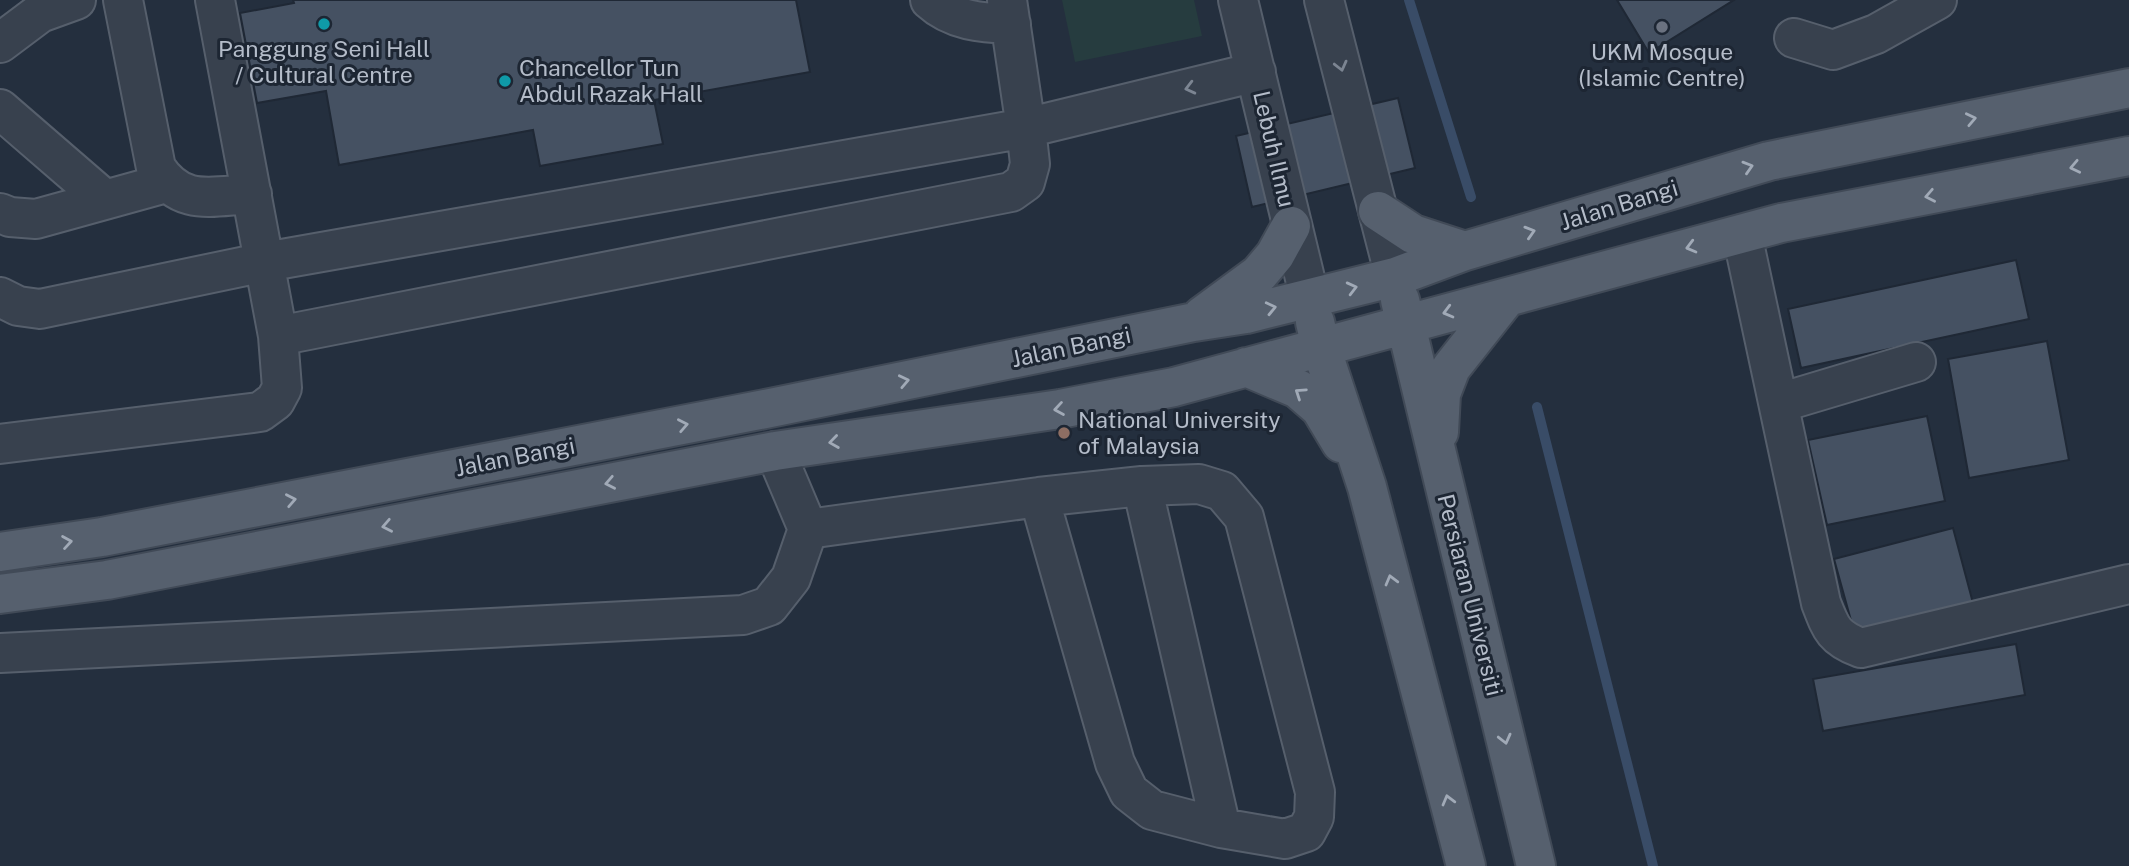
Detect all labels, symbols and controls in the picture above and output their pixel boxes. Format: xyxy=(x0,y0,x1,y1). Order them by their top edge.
marker: Panggung Seni Hall / Cultural Centre xyxy=(316,16,332,32)
marker: UKM Mosque (Islamic Centre) xyxy=(1654,19,1670,35)
place label: Panggung Seni Hall / Cultural Centre xyxy=(218,35,430,88)
place label: UKM Mosque (Islamic Centre) xyxy=(1578,38,1746,91)
place label: Chancellor Tun Abdul Razak Hall xyxy=(519,54,703,107)
one-way arrow xyxy=(1333,60,1347,72)
marker: Chancellor Tun Abdul Razak Hall xyxy=(497,73,513,89)
one-way arrow xyxy=(1184,80,1196,94)
street label: Lebuh Ilmu xyxy=(1248,88,1301,210)
one-way arrow xyxy=(1965,113,1977,128)
one-way arrow xyxy=(2069,159,2081,174)
one-way arrow xyxy=(1742,160,1754,175)
street label: Jalan Bangi xyxy=(1557,174,1681,235)
one-way arrow xyxy=(1924,187,1936,202)
one-way arrow xyxy=(1524,225,1536,240)
one-way arrow xyxy=(1686,239,1698,254)
one-way arrow xyxy=(1346,282,1358,296)
one-way arrow xyxy=(1265,301,1277,316)
one-way arrow xyxy=(1442,304,1454,319)
street label: Jalan Bangi xyxy=(1009,321,1133,372)
one-way arrow xyxy=(898,374,910,389)
one-way arrow xyxy=(1295,389,1308,401)
one-way arrow xyxy=(1053,401,1065,416)
place label: National University of Malaysia xyxy=(1078,406,1281,459)
one-way arrow xyxy=(677,418,689,433)
marker: National University of Malaysia xyxy=(1056,425,1072,441)
street label: Jalan Bangi xyxy=(453,432,577,481)
one-way arrow xyxy=(828,435,840,450)
one-way arrow xyxy=(604,475,616,490)
street label: Persiaran Universiti xyxy=(1432,491,1509,699)
one-way arrow xyxy=(285,494,297,509)
one-way arrow xyxy=(381,518,392,533)
one-way arrow xyxy=(62,535,73,550)
one-way arrow xyxy=(1385,574,1399,586)
one-way arrow xyxy=(1497,733,1511,745)
one-way arrow xyxy=(1442,794,1457,806)

